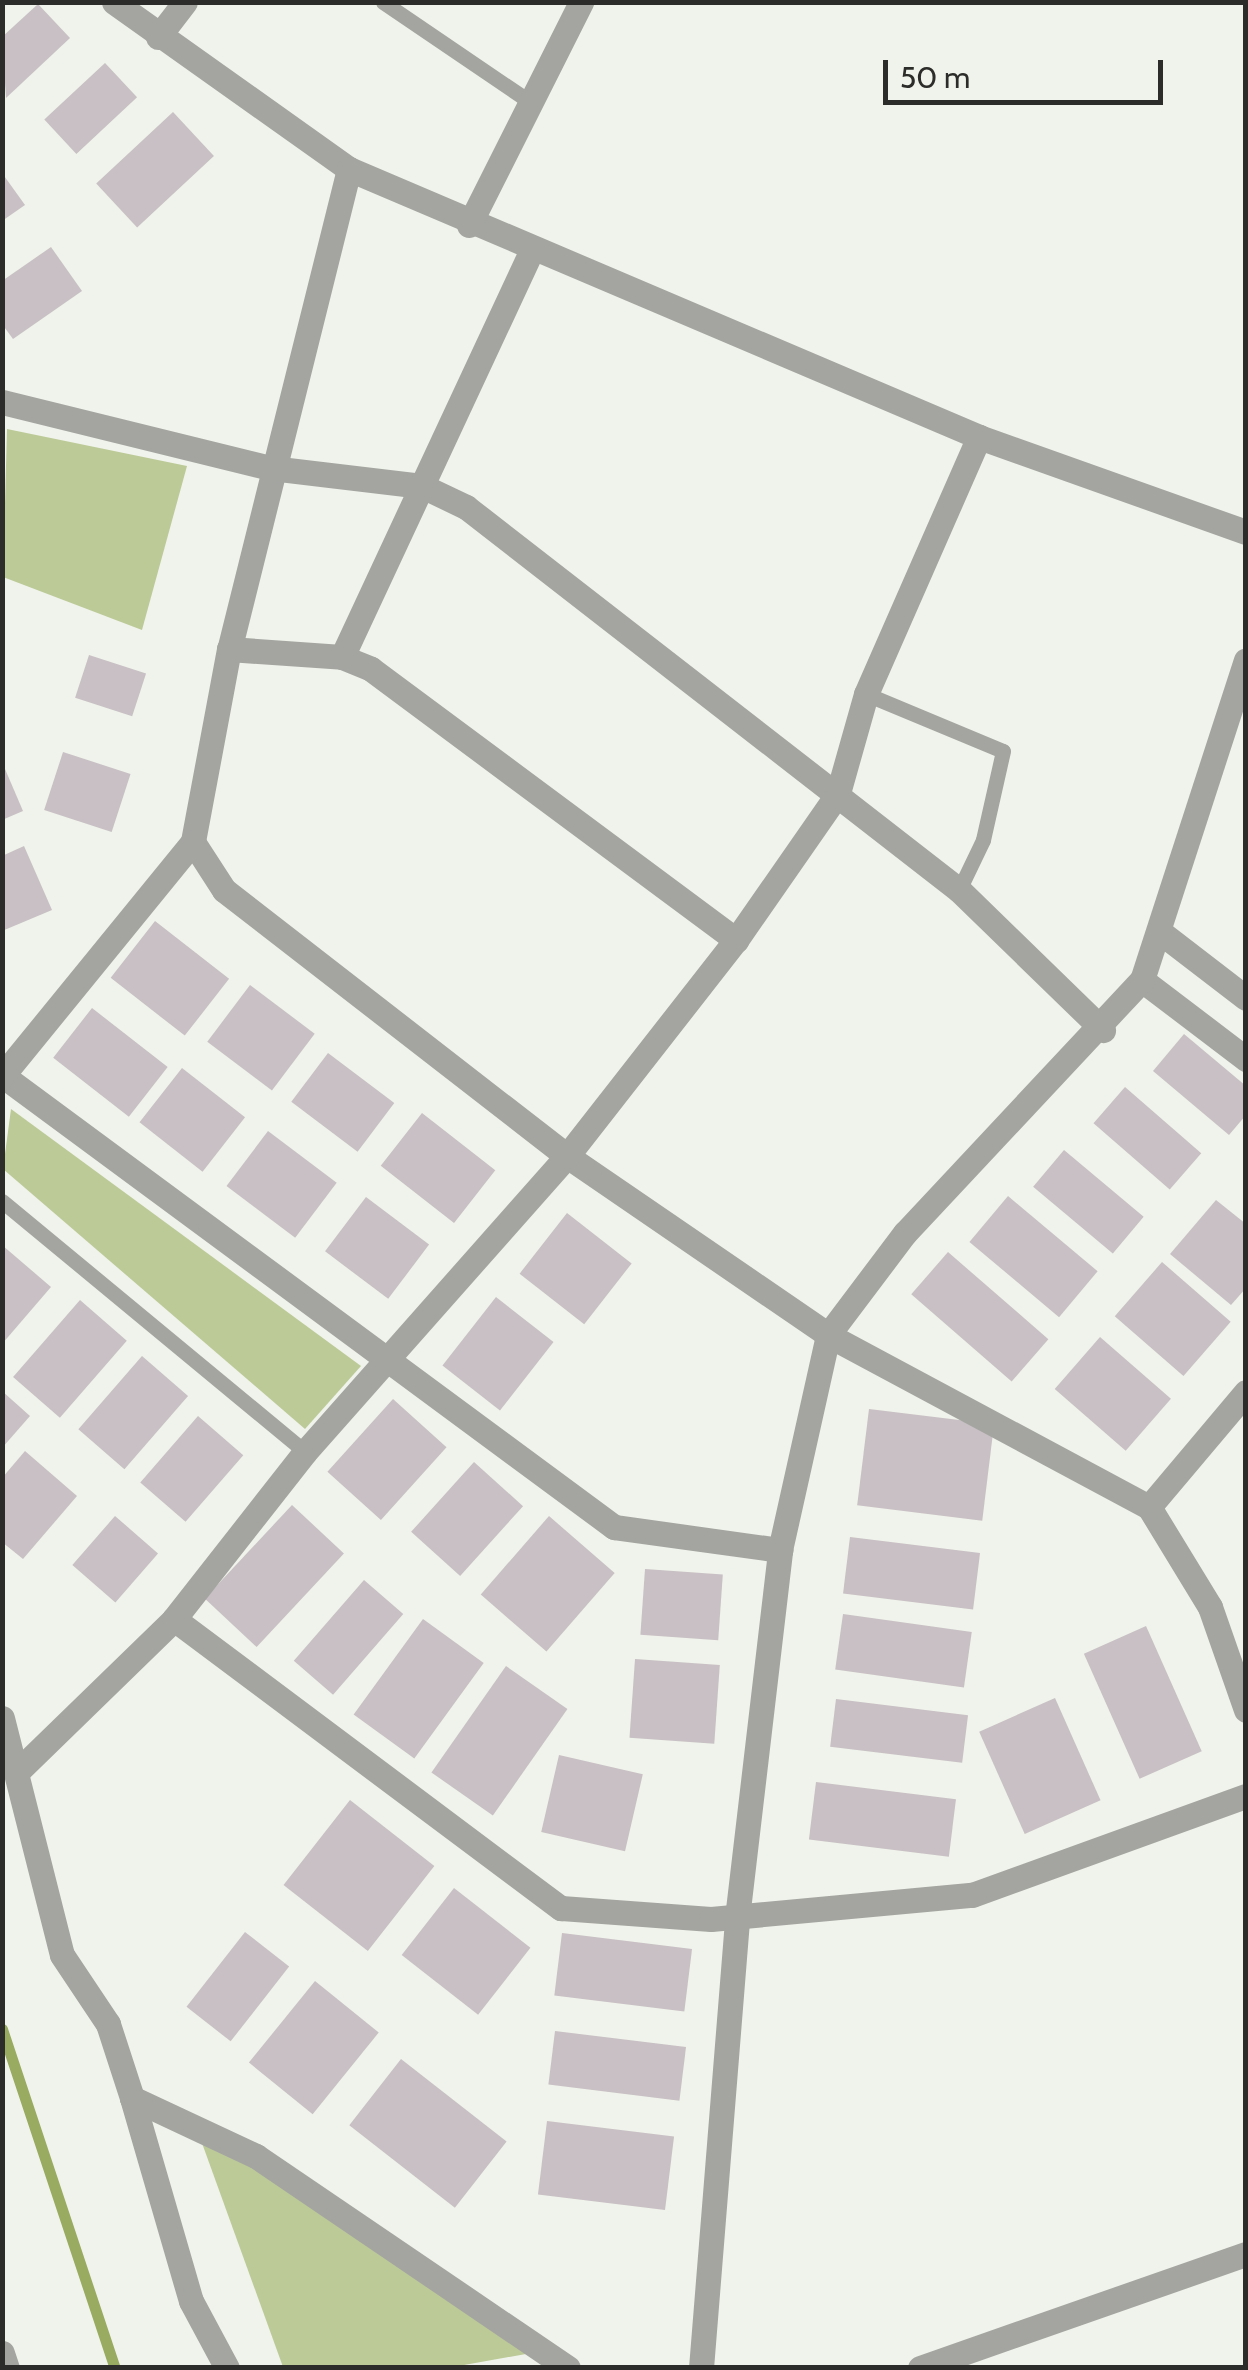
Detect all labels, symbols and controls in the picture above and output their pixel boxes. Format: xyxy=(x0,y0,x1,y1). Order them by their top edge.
scale bar xyxy=(888,40,1168,102)
text: 50 m xyxy=(900,59,970,96)

